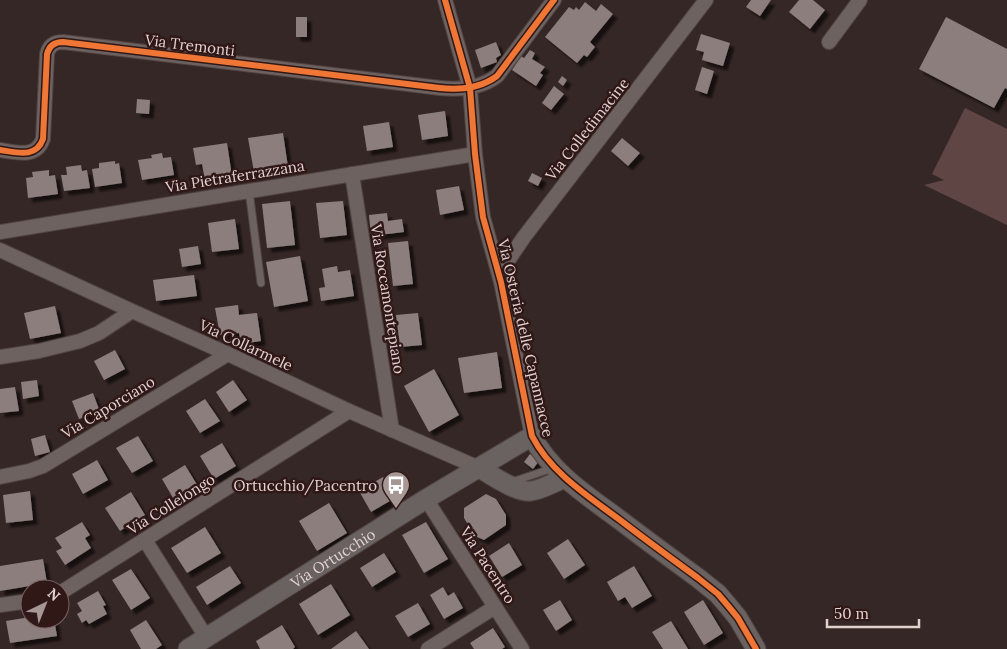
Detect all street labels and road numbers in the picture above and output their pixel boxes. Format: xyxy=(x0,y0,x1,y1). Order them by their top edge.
street label: Via Tremonti xyxy=(143,30,236,60)
street label: Via Colledimacine xyxy=(541,74,633,185)
street label: Via Pietraferrazzana xyxy=(163,156,306,197)
street label: Via Roccamontepiano xyxy=(367,222,409,375)
street label: Via Osteria delle Capannacce xyxy=(494,236,558,439)
street label: Via Collarmele xyxy=(195,315,296,375)
street label: Via Caporciano xyxy=(57,372,158,443)
street label: Via Collelongo xyxy=(123,469,219,539)
street label: Via Pacentro xyxy=(455,522,520,607)
street label: Via Ortucchio xyxy=(286,524,379,592)

